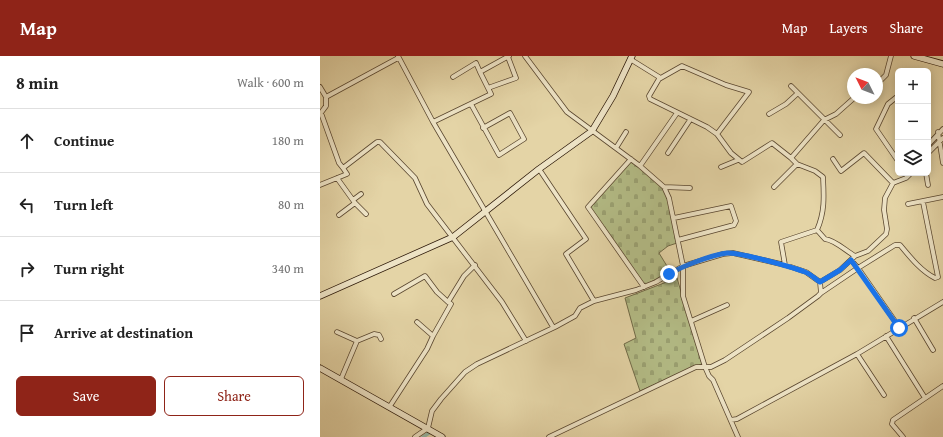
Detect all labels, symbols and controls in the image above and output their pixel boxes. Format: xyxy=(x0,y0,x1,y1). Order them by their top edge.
text: Map xyxy=(20,14,57,42)
text: Map xyxy=(782,18,808,38)
text: Layers xyxy=(830,18,868,38)
text: Share xyxy=(890,18,923,38)
north arrow xyxy=(847,68,883,104)
map controls xyxy=(895,68,931,176)
button: + xyxy=(895,68,931,104)
text: 8 min xyxy=(16,70,58,95)
text: Walk · 600 m xyxy=(237,73,304,92)
button: − xyxy=(895,104,931,140)
icon: ahead xyxy=(16,130,38,152)
text: Continue xyxy=(54,130,115,151)
text: 180 m xyxy=(272,131,304,150)
button: layers xyxy=(895,140,931,176)
icon: left xyxy=(16,194,38,216)
text: Turn left xyxy=(54,194,113,215)
text: 80 m xyxy=(278,195,304,214)
icon: right xyxy=(16,258,38,280)
text: Turn right xyxy=(54,258,125,279)
text: 340 m xyxy=(272,259,304,278)
route end xyxy=(660,265,678,283)
route start xyxy=(890,319,908,337)
icon: arrive xyxy=(16,322,38,344)
text: Arrive at destination xyxy=(54,322,193,343)
button: Save xyxy=(16,376,156,416)
button: Share xyxy=(164,376,304,416)

